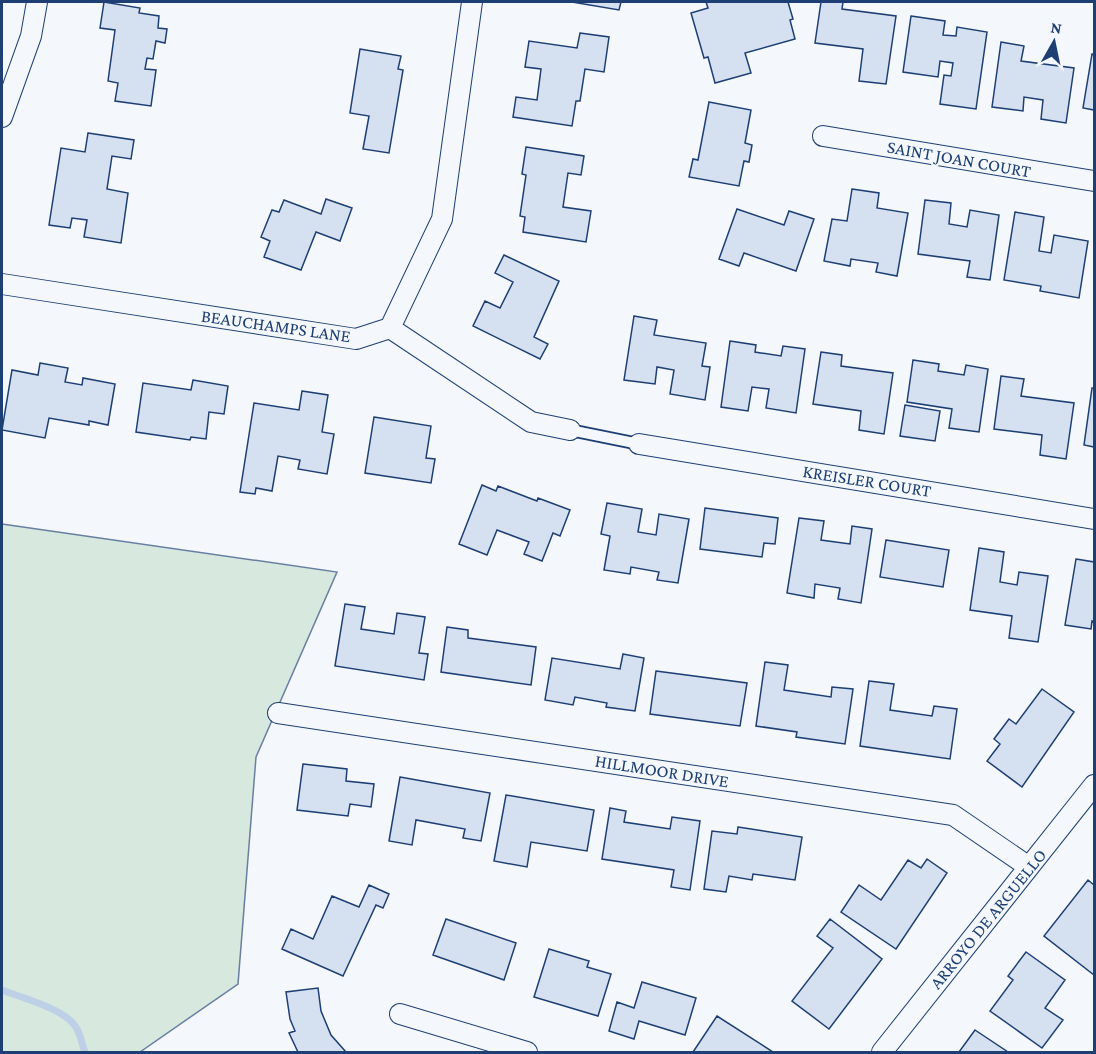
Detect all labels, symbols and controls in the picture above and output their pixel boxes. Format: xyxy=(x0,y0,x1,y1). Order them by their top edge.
north arrow xyxy=(1024,12,1084,72)
text: N xyxy=(1050,18,1063,37)
street label: SAINT JOAN COURT xyxy=(886,137,1033,182)
street label: BEAUCHAMPS LANE xyxy=(200,306,352,346)
street label: KREISLER COURT xyxy=(801,461,933,501)
street label: HILLMOOR DRIVE xyxy=(594,751,730,791)
street label: ARROYO DE ARGUELLO xyxy=(926,845,1050,993)

